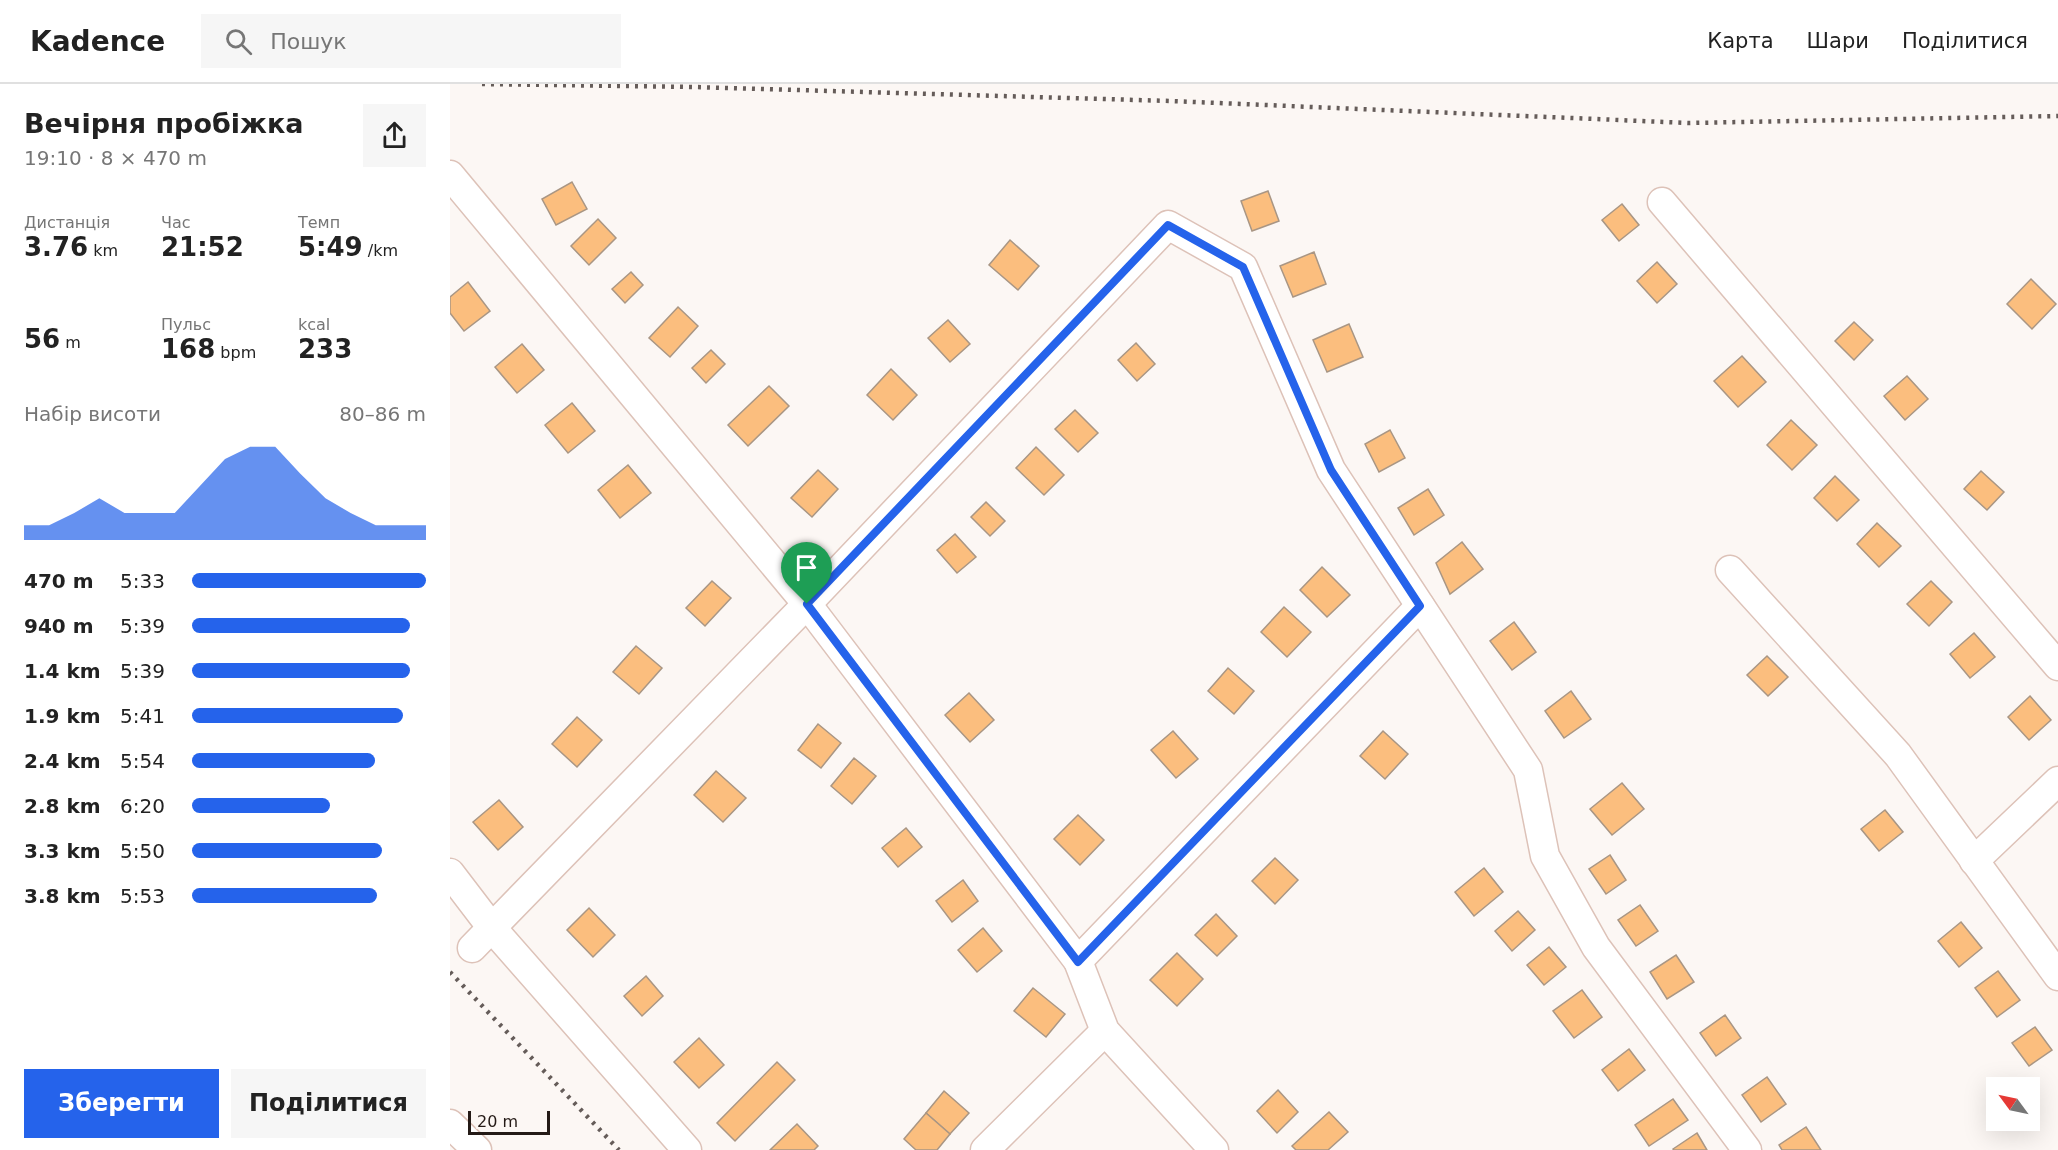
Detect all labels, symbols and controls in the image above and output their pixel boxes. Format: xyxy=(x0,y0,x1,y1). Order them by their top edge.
search box xyxy=(201,14,621,68)
text: Kadence xyxy=(30,25,165,58)
icon: search xyxy=(222,25,255,58)
text: Пошук xyxy=(270,29,347,54)
text: Карта xyxy=(1707,29,1774,53)
text: Шари xyxy=(1807,29,1869,53)
text: Поділитися xyxy=(1902,29,2028,53)
button: share xyxy=(363,104,426,167)
text: Вечірня пробіжка xyxy=(24,108,303,139)
text: 19:10 · 8 × 470 m xyxy=(24,146,207,170)
text: Дистанція xyxy=(24,213,110,232)
text: Час xyxy=(161,213,191,232)
text: Темп xyxy=(298,213,340,232)
text: 3.76 xyxy=(24,232,88,262)
text: 21:52 xyxy=(161,232,244,262)
text: 5:49 xyxy=(298,232,363,262)
text: km xyxy=(88,241,118,260)
text: /km xyxy=(363,241,398,260)
text: Пульс xyxy=(161,315,211,334)
text: kcal xyxy=(298,315,330,334)
text: 56 xyxy=(24,324,60,354)
text: m xyxy=(60,333,81,352)
text: 168 xyxy=(161,334,215,364)
text: 233 xyxy=(298,334,352,364)
text: bpm xyxy=(215,343,256,362)
text: Набір висоти xyxy=(24,402,161,426)
text: 80–86 m xyxy=(339,402,426,426)
pin xyxy=(781,542,832,604)
icon: arrive xyxy=(790,551,823,584)
text: 470 m xyxy=(24,569,94,593)
text: 5:33 xyxy=(120,569,165,593)
text: 940 m xyxy=(24,614,94,638)
text: 5:39 xyxy=(120,614,165,638)
text: 1.4 km xyxy=(24,659,101,683)
text: 5:39 xyxy=(120,659,165,683)
text: 1.9 km xyxy=(24,704,101,728)
text: 5:41 xyxy=(120,704,165,728)
text: 2.4 km xyxy=(24,749,101,773)
text: 5:54 xyxy=(120,749,165,773)
text: 2.8 km xyxy=(24,794,101,818)
text: 6:20 xyxy=(120,794,165,818)
text: 3.3 km xyxy=(24,839,101,863)
text: 5:50 xyxy=(120,839,165,863)
text: 3.8 km xyxy=(24,884,101,908)
text: 5:53 xyxy=(120,884,165,908)
button: Зберегти xyxy=(24,1069,219,1138)
button: Поділитися xyxy=(231,1069,426,1138)
north arrow xyxy=(1986,1077,2040,1131)
map controls xyxy=(1986,1077,2040,1131)
scale bar xyxy=(468,1108,550,1136)
text: 20 m xyxy=(477,1112,518,1131)

